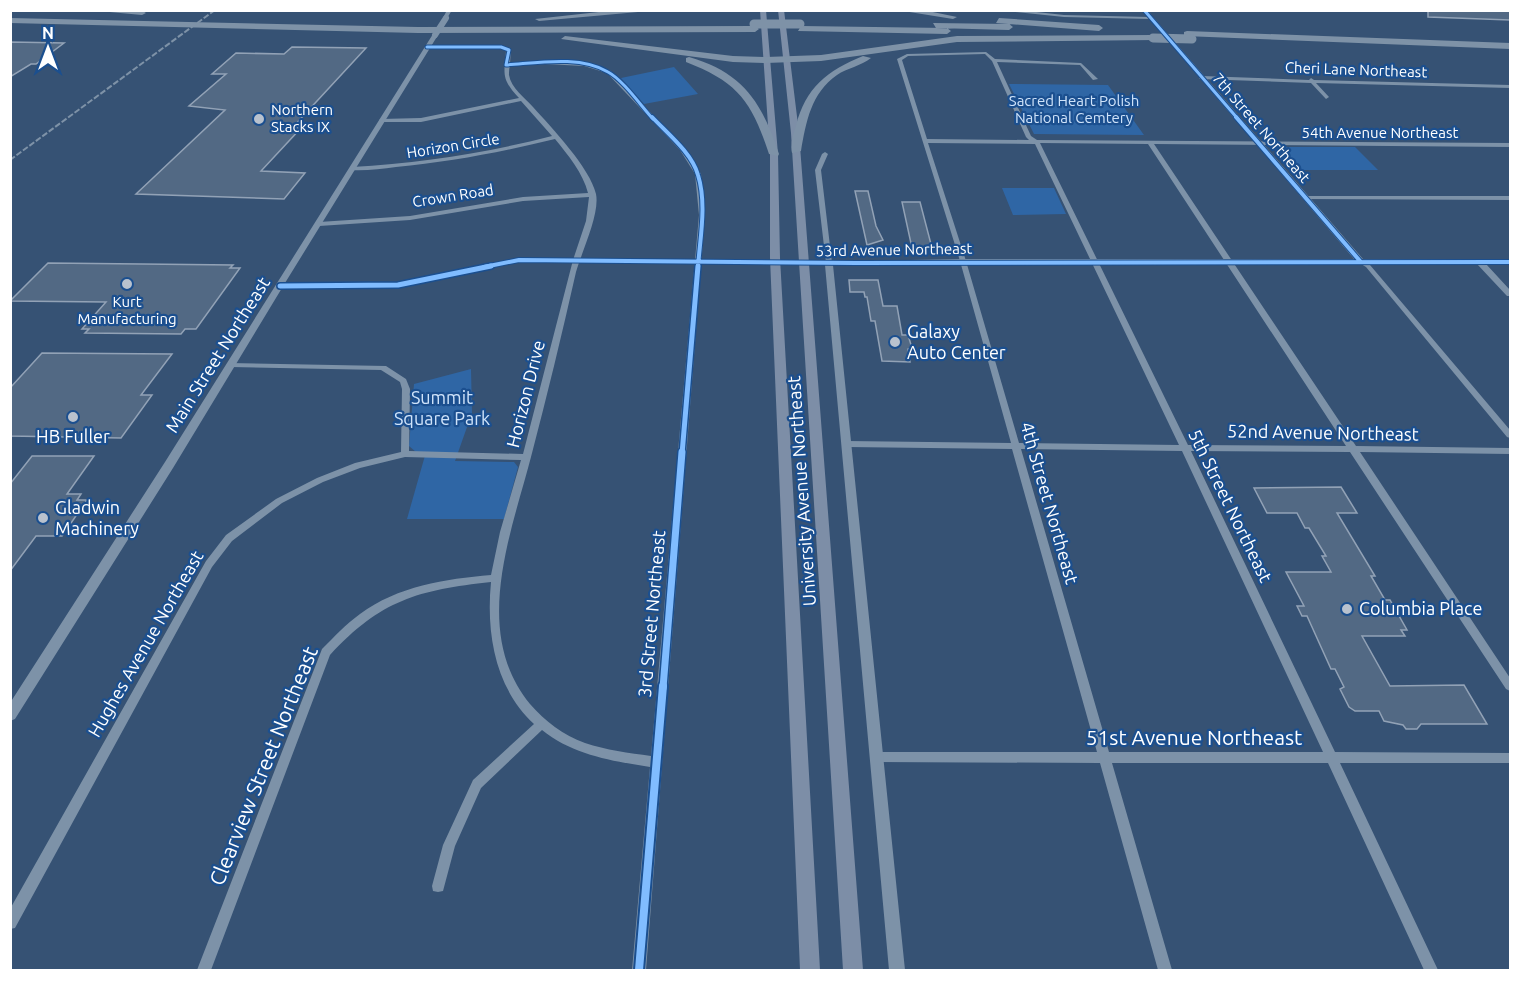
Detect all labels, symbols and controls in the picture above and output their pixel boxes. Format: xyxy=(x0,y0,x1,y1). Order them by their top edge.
north arrow xyxy=(18,18,78,78)
text: N xyxy=(42,24,54,42)
street label: Cheri Lane Northeast xyxy=(1285,59,1428,80)
street label: 7th Street Northeast xyxy=(1209,69,1314,186)
park label: Sacred Heart Polish National Cemtery xyxy=(1009,92,1139,126)
place label: Northern Stacks IX xyxy=(271,101,333,135)
marker: Northern Stacks IX xyxy=(252,112,266,126)
street label: 54th Avenue Northeast xyxy=(1302,124,1459,141)
street label: Horizon Circle xyxy=(405,130,501,161)
street label: Crown Road xyxy=(411,181,495,210)
street label: 53rd Avenue Northeast xyxy=(815,240,973,259)
street label: Main Street Northeast xyxy=(161,273,273,436)
marker: Kurt Manufacturing xyxy=(120,277,134,291)
place label: Kurt Manufacturing xyxy=(77,293,177,327)
place label: Galaxy Auto Center xyxy=(907,321,1006,362)
marker: Galaxy Auto Center xyxy=(888,335,902,349)
street label: Horizon Drive xyxy=(502,338,548,449)
street label: University Avenue Northeast xyxy=(783,375,819,607)
park label: Summit Square Park xyxy=(394,387,490,428)
marker: HB Fuller xyxy=(66,410,80,424)
street label: 4th Street Northeast xyxy=(1017,419,1083,586)
street label: 52nd Avenue Northeast xyxy=(1227,420,1419,444)
place label: HB Fuller xyxy=(36,426,110,446)
street label: 5th Street Northeast xyxy=(1185,426,1277,585)
place label: Gladwin Machinery xyxy=(55,497,139,538)
marker: Gladwin Machinery xyxy=(36,511,50,525)
street label: 3rd Street Northeast xyxy=(634,530,668,698)
street label: Hughes Avenue Northeast xyxy=(84,547,207,740)
place label: Columbia Place xyxy=(1359,598,1482,618)
marker: Columbia Place xyxy=(1340,602,1354,616)
street label: Clearview Street Northeast xyxy=(204,642,322,889)
street label: 51st Avenue Northeast xyxy=(1086,725,1302,749)

